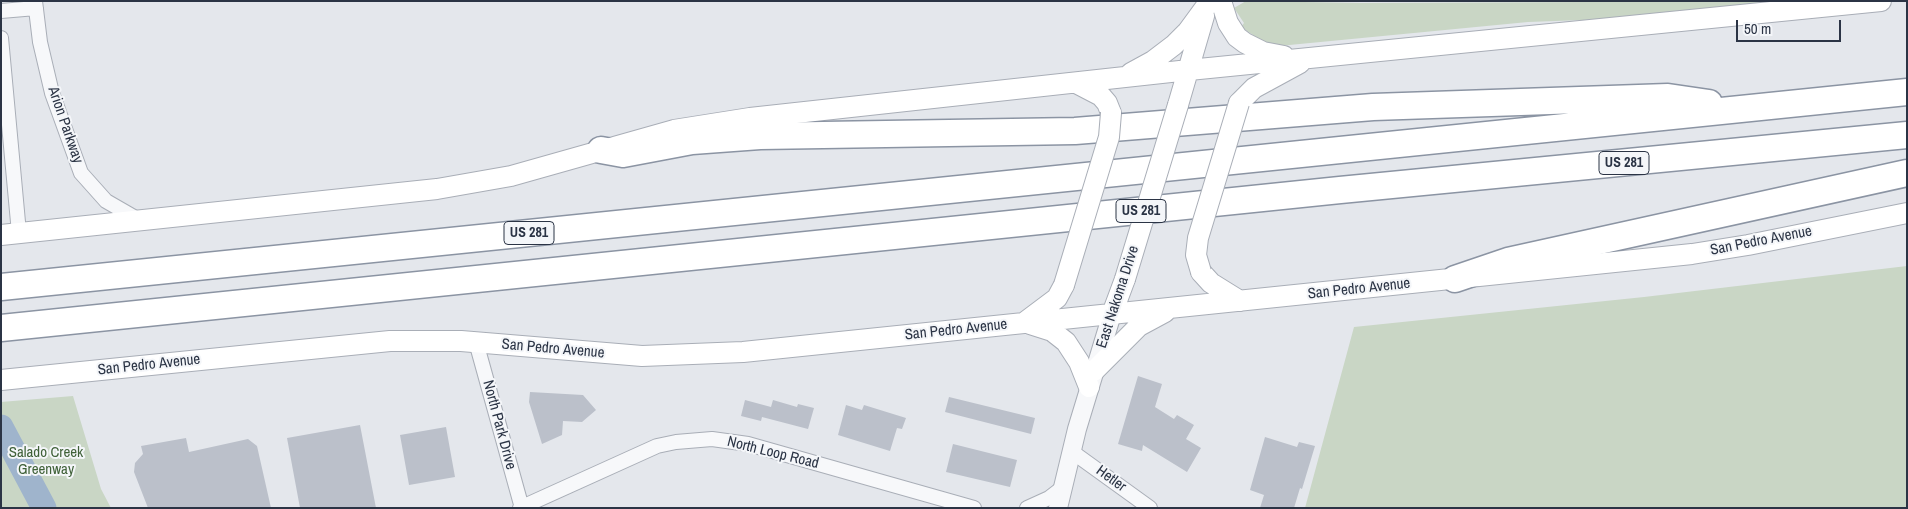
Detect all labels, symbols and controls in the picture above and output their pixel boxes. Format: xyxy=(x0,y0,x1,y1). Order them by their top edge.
scale bar xyxy=(1738,10,1843,42)
text: 50 m xyxy=(1744,18,1771,39)
street label: Arion Parkway xyxy=(43,84,87,166)
road number: US 281 xyxy=(1599,152,1649,174)
road number: US 281 xyxy=(1116,200,1166,222)
road number: US 281 xyxy=(504,222,554,244)
street label: San Pedro Avenue xyxy=(1709,222,1813,260)
street label: East Nakoma Drive xyxy=(1093,244,1143,350)
street label: San Pedro Avenue xyxy=(1307,275,1411,303)
street label: San Pedro Avenue xyxy=(904,316,1008,344)
street label: San Pedro Avenue xyxy=(501,336,605,362)
street label: San Pedro Avenue xyxy=(97,351,201,379)
street label: North Park Drive xyxy=(478,378,520,472)
street label: North Loop Road xyxy=(725,433,821,473)
park label: Salado Creek Greenway xyxy=(9,444,83,479)
street label: Hetler xyxy=(1092,462,1130,496)

